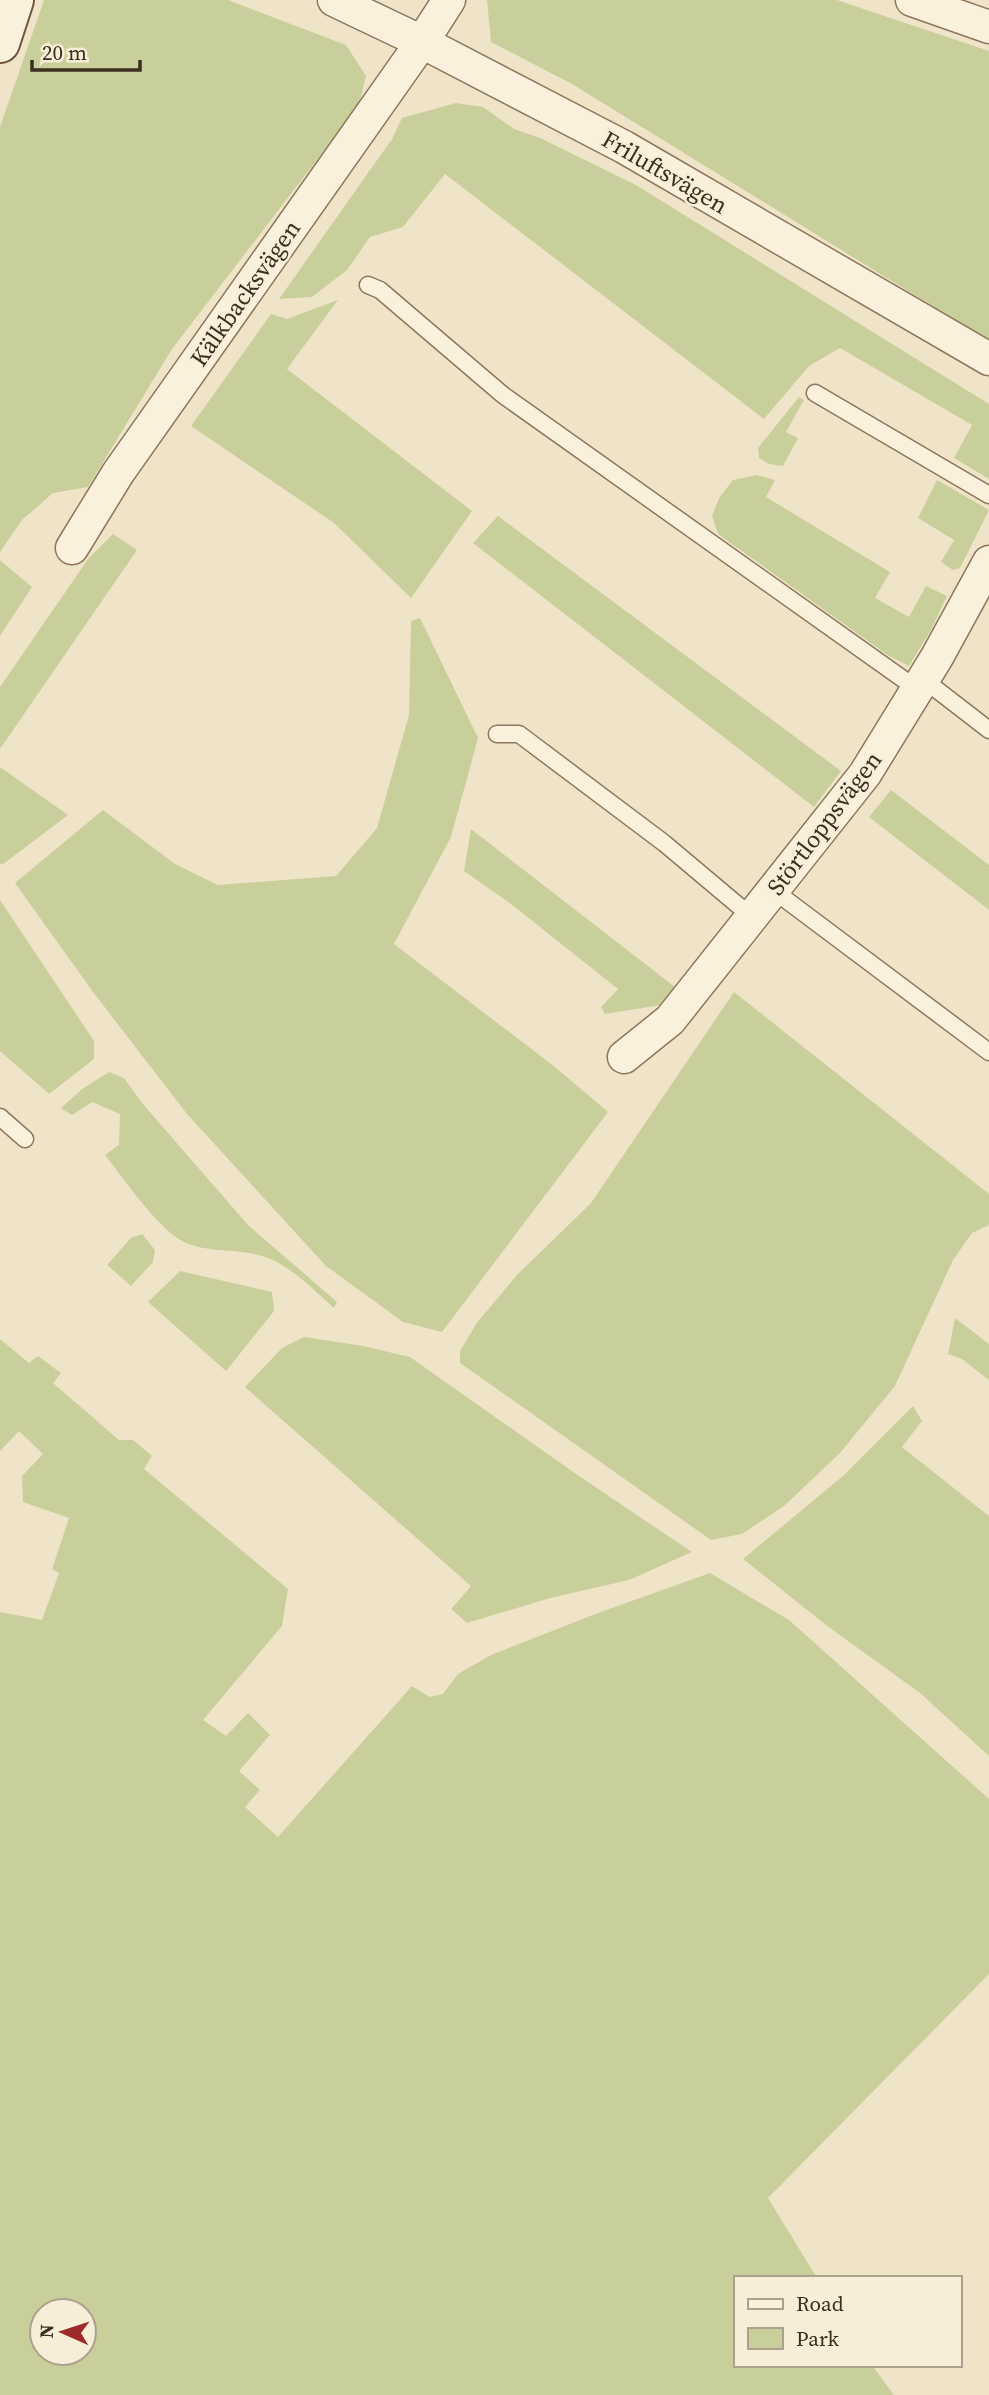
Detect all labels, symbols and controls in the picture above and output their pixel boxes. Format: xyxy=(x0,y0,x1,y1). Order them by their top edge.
scale bar xyxy=(32,28,140,72)
text: 20 m xyxy=(42,38,87,67)
street label: Friluftsvägen xyxy=(596,123,734,221)
street label: Kälkbacksvägen xyxy=(182,213,308,373)
street label: Störtloppsvägen xyxy=(759,744,889,902)
legend xyxy=(734,2276,961,2367)
text: Road xyxy=(796,2289,844,2318)
north arrow xyxy=(28,2297,98,2367)
text: N xyxy=(33,2323,59,2339)
text: Park xyxy=(796,2324,840,2353)

